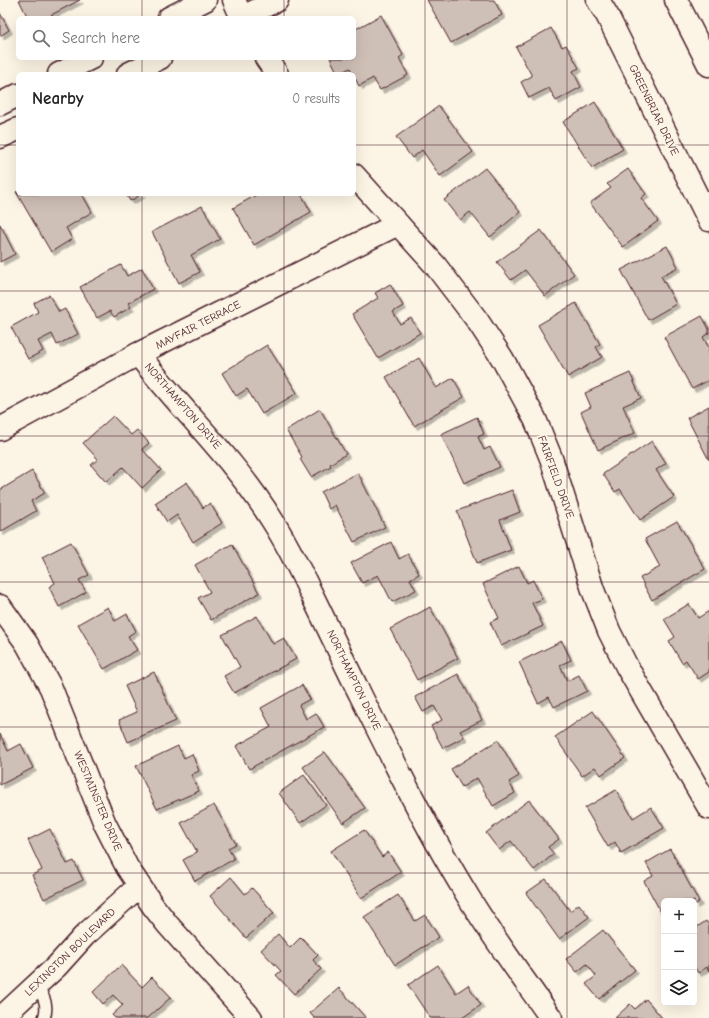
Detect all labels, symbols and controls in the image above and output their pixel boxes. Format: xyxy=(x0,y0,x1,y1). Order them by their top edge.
search box xyxy=(16,16,356,60)
icon: search xyxy=(30,27,52,49)
text: Search here xyxy=(62,29,140,47)
street label: GREENBRIAR DRIVE xyxy=(626,62,682,158)
text: Nearby xyxy=(32,89,83,108)
text: 0 results xyxy=(292,91,340,106)
street label: MAYFAIR TERRACE xyxy=(153,298,243,352)
street label: NORTHAMPTON DRIVE xyxy=(142,360,224,452)
street label: FAIRFIELD DRIVE xyxy=(535,434,577,521)
street label: NORTHAMPTON DRIVE xyxy=(324,628,384,733)
street label: WESTMINSTER DRIVE xyxy=(71,749,125,853)
map controls xyxy=(661,898,697,1006)
button: + xyxy=(661,898,697,934)
street label: LEXINGTON BOULEVARD xyxy=(22,905,118,999)
button: − xyxy=(661,934,697,970)
button: layers xyxy=(661,970,697,1006)

